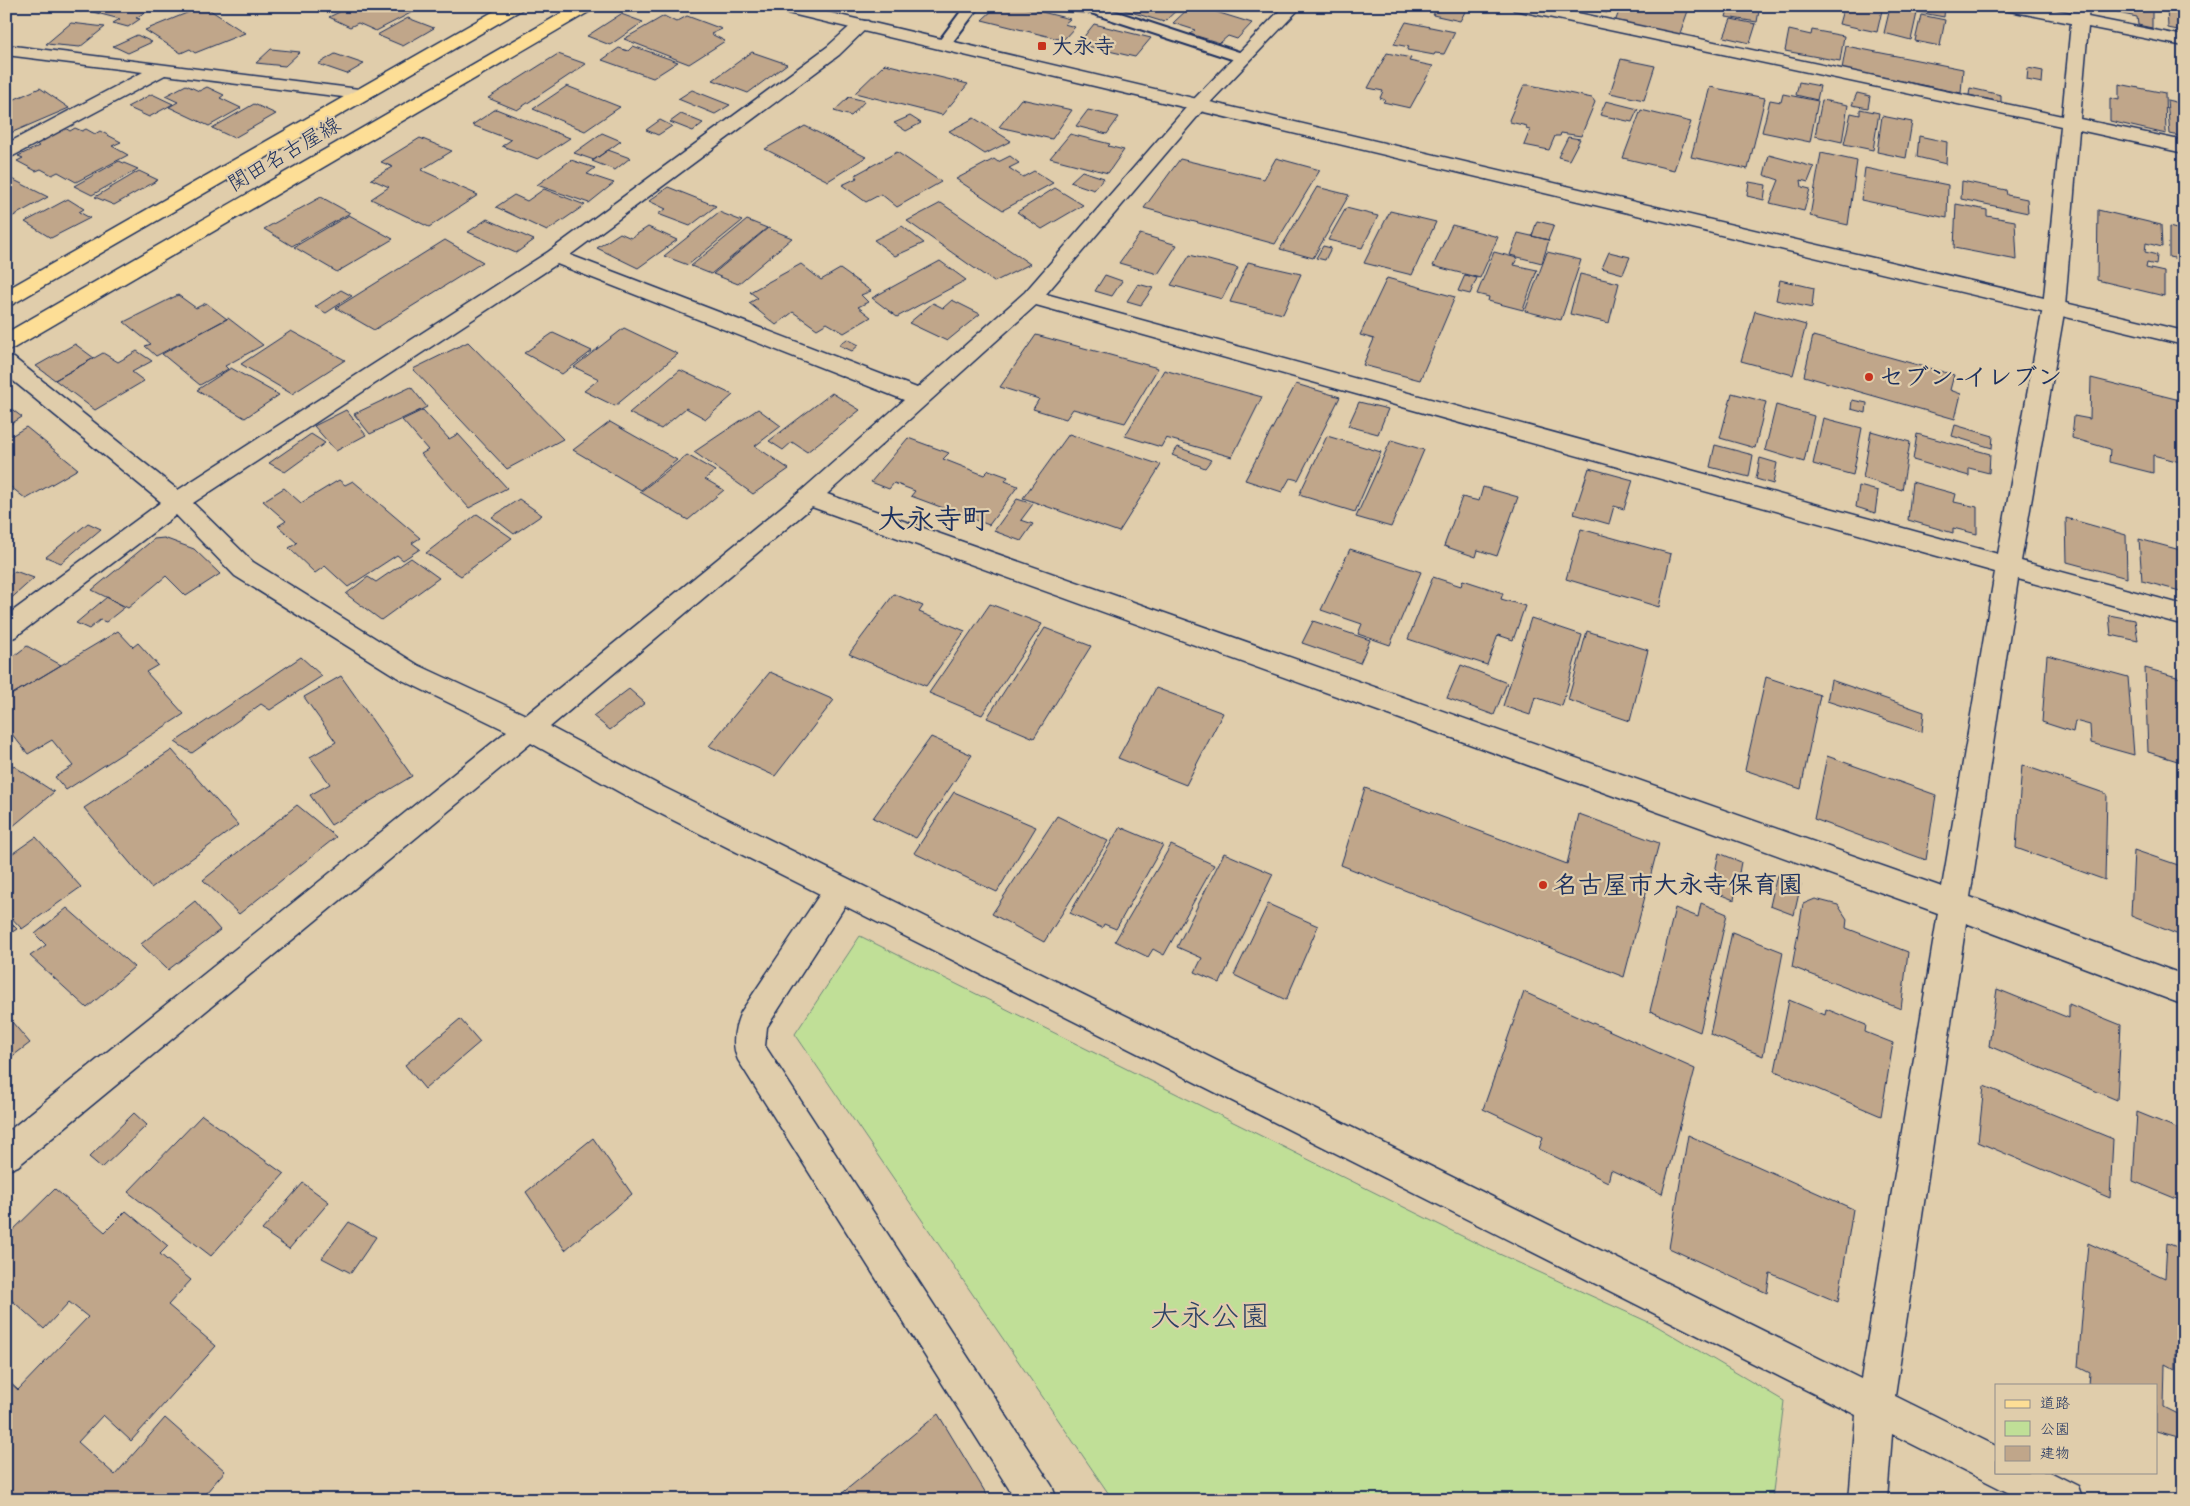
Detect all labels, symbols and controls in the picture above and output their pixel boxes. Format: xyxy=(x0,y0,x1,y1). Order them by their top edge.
place label: 大永寺 xyxy=(1052,33,1115,59)
marker: 大永寺 xyxy=(1036,40,1048,52)
street label: 関田名古屋線 xyxy=(223,111,345,197)
place label: セブン-イレブン xyxy=(1879,361,2062,393)
marker: セブン-イレブン xyxy=(1863,371,1875,383)
district label: 大永寺町 xyxy=(878,501,990,536)
place label: 名古屋市大永寺保育園 xyxy=(1553,869,1803,901)
marker: 名古屋市大永寺保育園 xyxy=(1537,879,1549,891)
park label: 大永公園 xyxy=(1150,1297,1270,1335)
legend xyxy=(1995,1384,2158,1474)
text: 道路 xyxy=(2040,1394,2070,1413)
text: 公園 xyxy=(2040,1420,2070,1439)
text: 建物 xyxy=(2040,1444,2070,1463)

